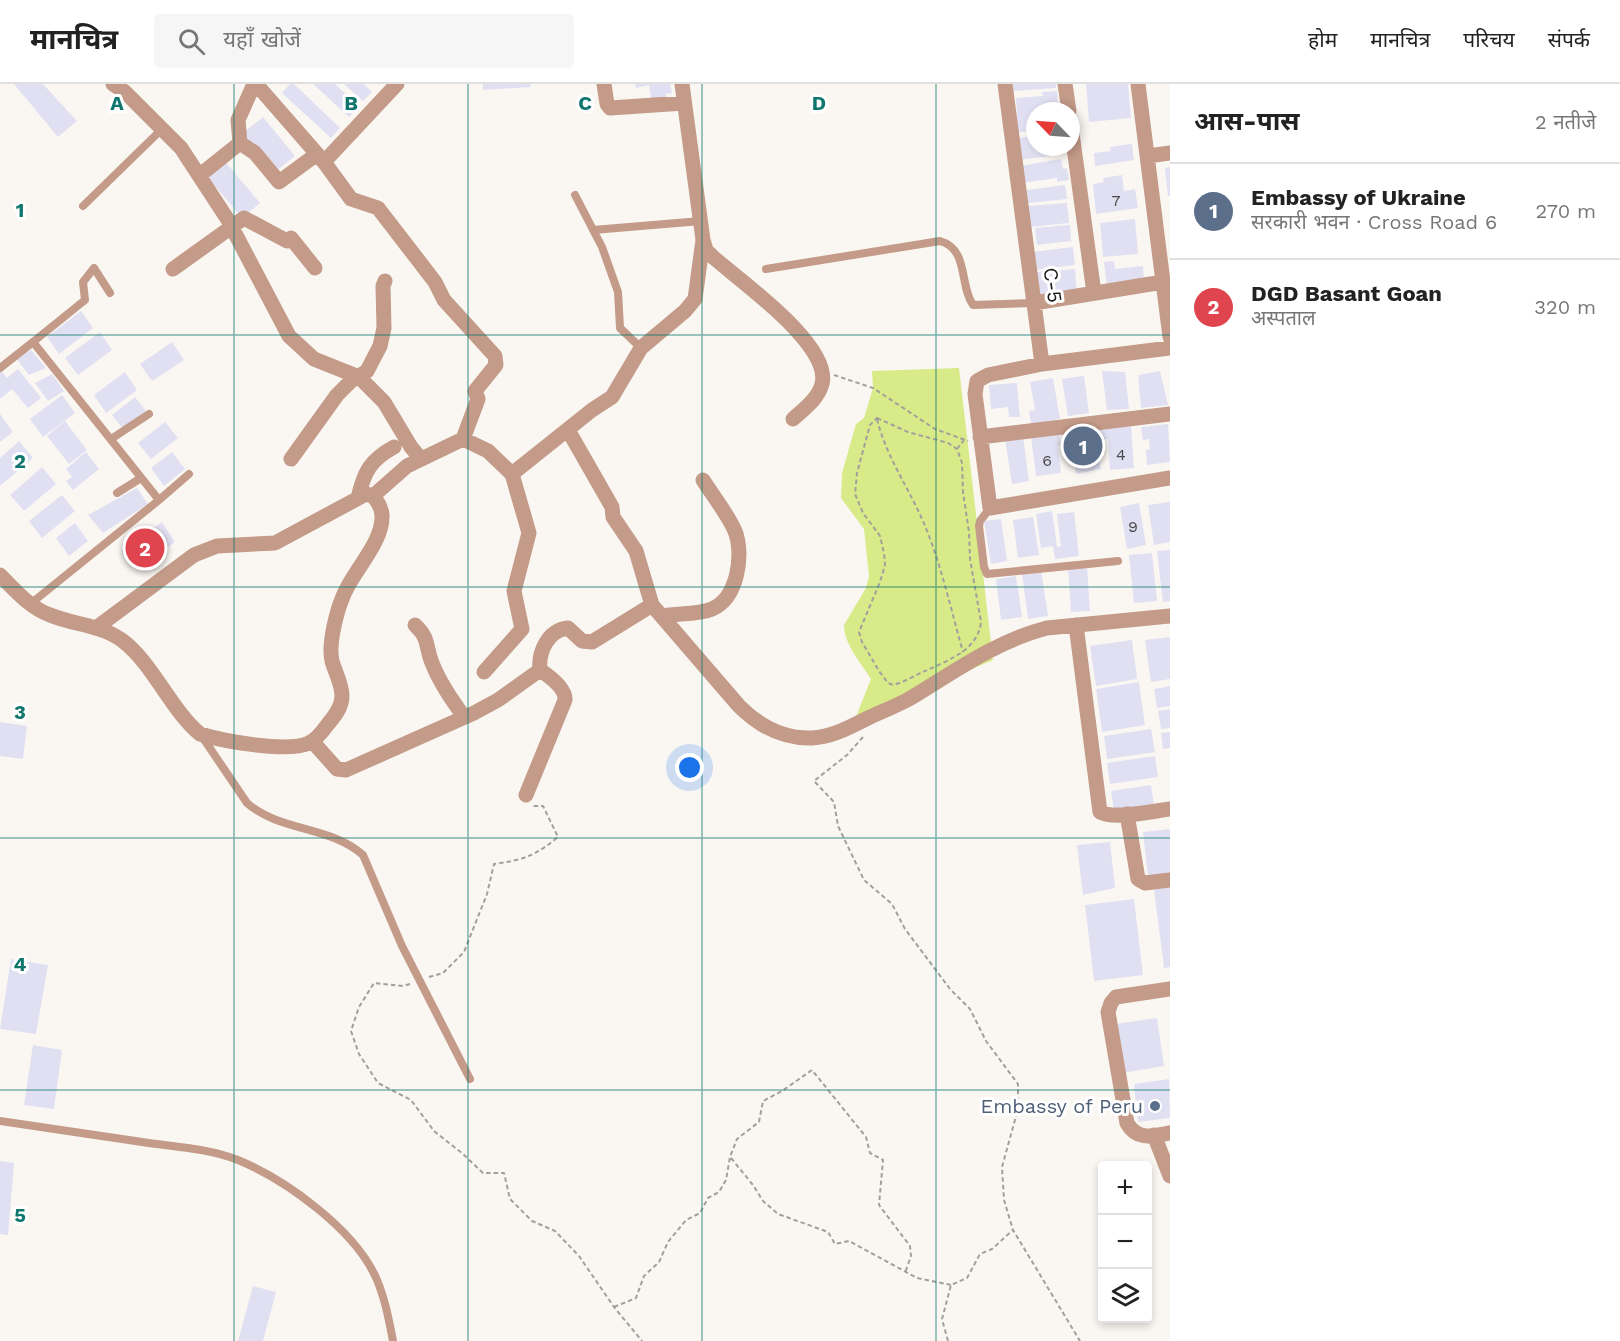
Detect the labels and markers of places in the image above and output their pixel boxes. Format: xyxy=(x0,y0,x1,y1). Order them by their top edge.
pin: 1 xyxy=(1064,424,1102,469)
pin: 2 xyxy=(126,526,164,570)
place label: Embassy of Peru xyxy=(980,1094,1143,1118)
marker: Embassy of Peru xyxy=(1148,1099,1162,1113)

